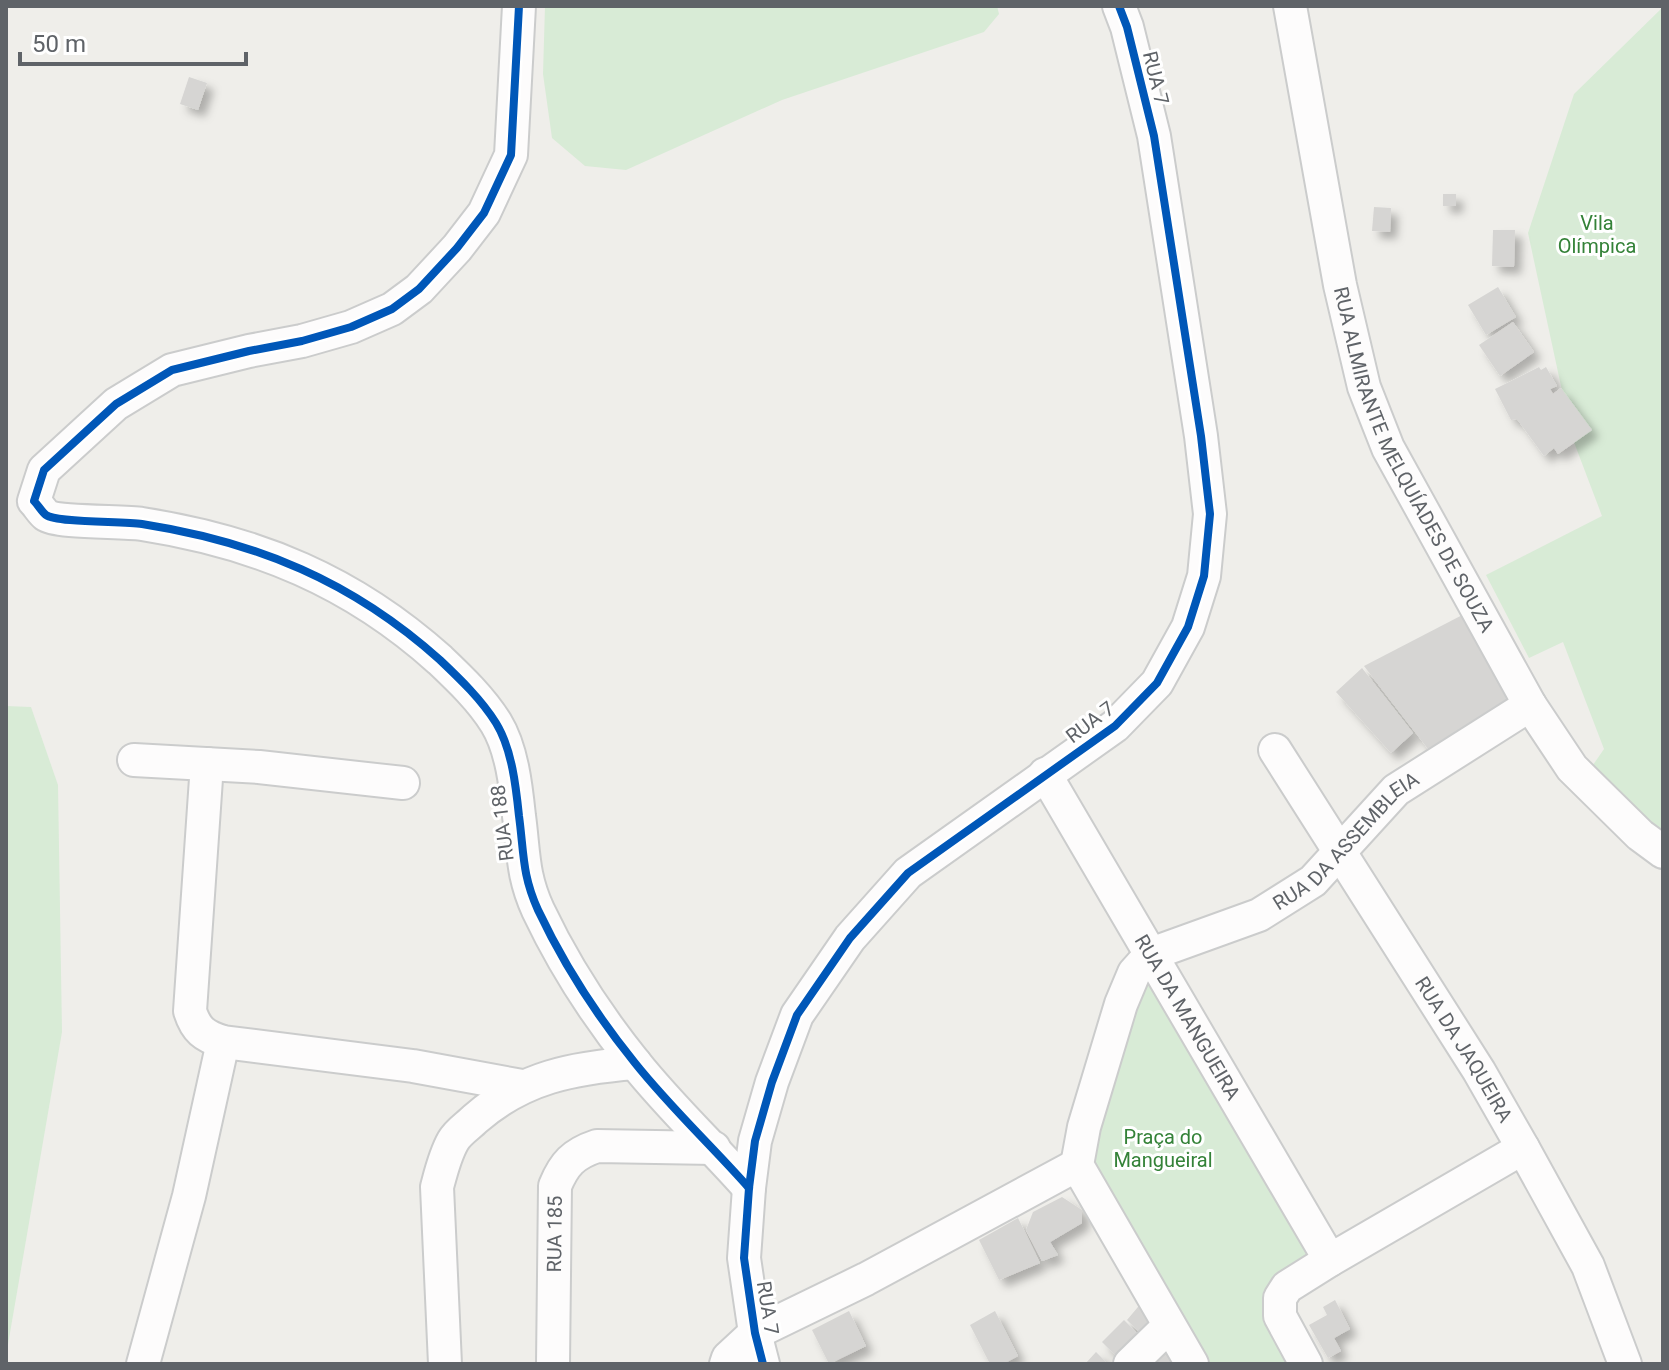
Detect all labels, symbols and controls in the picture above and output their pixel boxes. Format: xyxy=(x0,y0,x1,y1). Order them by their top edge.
scale bar xyxy=(20,16,246,66)
text: 50 m xyxy=(32,30,86,58)
street label: RUA 7 xyxy=(1138,49,1174,107)
park label: Vila Olímpica xyxy=(1558,211,1636,258)
street label: RUA ALMIRANTE MELQUÍADES DE SOUZA xyxy=(1329,285,1499,636)
street label: RUA 7 xyxy=(1061,696,1119,748)
street label: RUA DA ASSEMBLEIA xyxy=(1268,767,1423,915)
street label: RUA 188 xyxy=(485,783,519,863)
street label: RUA DA MANGUEIRA xyxy=(1130,930,1246,1104)
street label: RUA DA JAQUEIRA xyxy=(1410,972,1518,1126)
park label: Praça do Mangueiral xyxy=(1113,1125,1213,1172)
street label: RUA 185 xyxy=(542,1195,567,1273)
street label: RUA 7 xyxy=(752,1279,784,1337)

